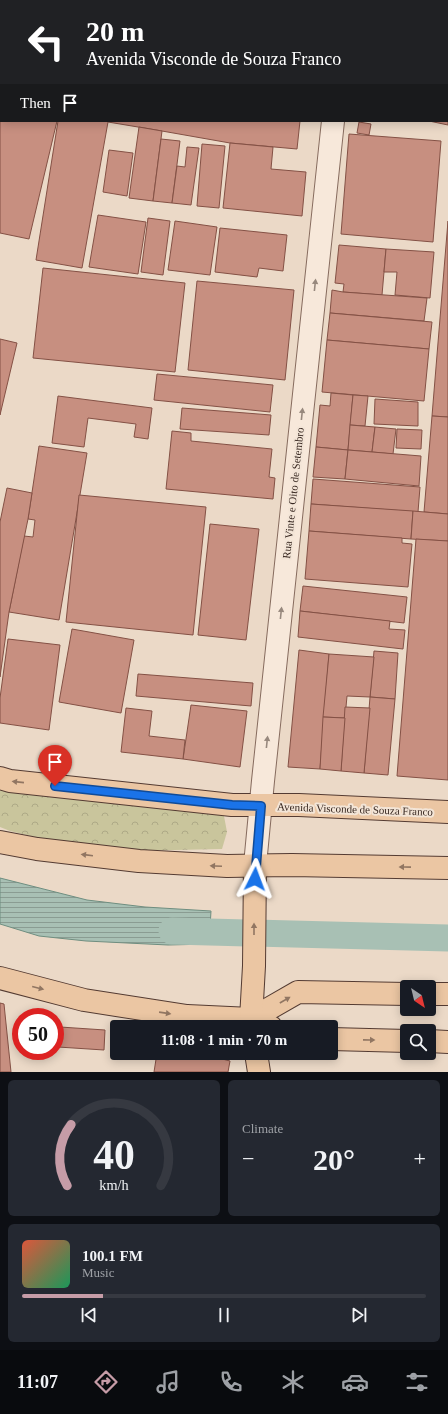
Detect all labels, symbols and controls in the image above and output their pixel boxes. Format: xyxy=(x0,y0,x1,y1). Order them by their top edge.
icon: left xyxy=(20,16,72,68)
text: 20 m xyxy=(86,16,144,47)
text: Avenida Visconde de Souza Franco xyxy=(86,49,341,69)
icon: arrive xyxy=(59,92,81,114)
text: Then xyxy=(20,95,51,111)
one-way arrow xyxy=(312,279,319,291)
one-way arrow xyxy=(299,408,305,420)
street label: Rua Vinte e Oito de Setembro xyxy=(280,426,306,559)
one-way arrow xyxy=(277,607,284,619)
one-way arrow xyxy=(264,736,270,748)
pin xyxy=(38,745,72,786)
icon: arrive xyxy=(44,751,66,773)
one-way arrow xyxy=(12,778,24,785)
street label: Avenida Visconde de Souza Franco xyxy=(277,800,434,818)
one-way arrow xyxy=(81,852,93,858)
position arrow xyxy=(234,858,276,900)
one-way arrow xyxy=(210,862,222,869)
one-way arrow xyxy=(398,864,411,870)
one-way arrow xyxy=(251,922,257,935)
north arrow xyxy=(400,980,436,1016)
map controls xyxy=(400,980,436,1060)
one-way arrow xyxy=(32,985,44,991)
one-way arrow xyxy=(279,996,291,1003)
speed limit sign: 50 xyxy=(12,1008,64,1060)
one-way arrow xyxy=(159,1010,171,1016)
button: search xyxy=(400,1024,436,1060)
text: 11:08 · 1 min · 70 m xyxy=(161,1032,287,1048)
one-way arrow xyxy=(363,1037,376,1043)
text: Climate xyxy=(242,1121,283,1136)
text: 40 xyxy=(93,1132,135,1178)
text: 20° xyxy=(313,1143,355,1176)
text: − xyxy=(242,1146,254,1171)
text: + xyxy=(414,1146,426,1171)
text: km/h xyxy=(99,1177,129,1193)
text: 100.1 FM xyxy=(82,1248,143,1264)
text: Music xyxy=(82,1265,115,1280)
icon: previous xyxy=(78,1304,100,1326)
icon: pause xyxy=(213,1304,235,1326)
icon: next xyxy=(348,1304,370,1326)
icon: directions xyxy=(92,1368,120,1396)
icon: music xyxy=(154,1368,182,1396)
icon: phone xyxy=(217,1368,245,1396)
icon: climate xyxy=(279,1368,307,1396)
icon: car xyxy=(341,1368,369,1396)
icon: filters xyxy=(403,1368,431,1396)
text: 11:07 xyxy=(17,1372,58,1392)

